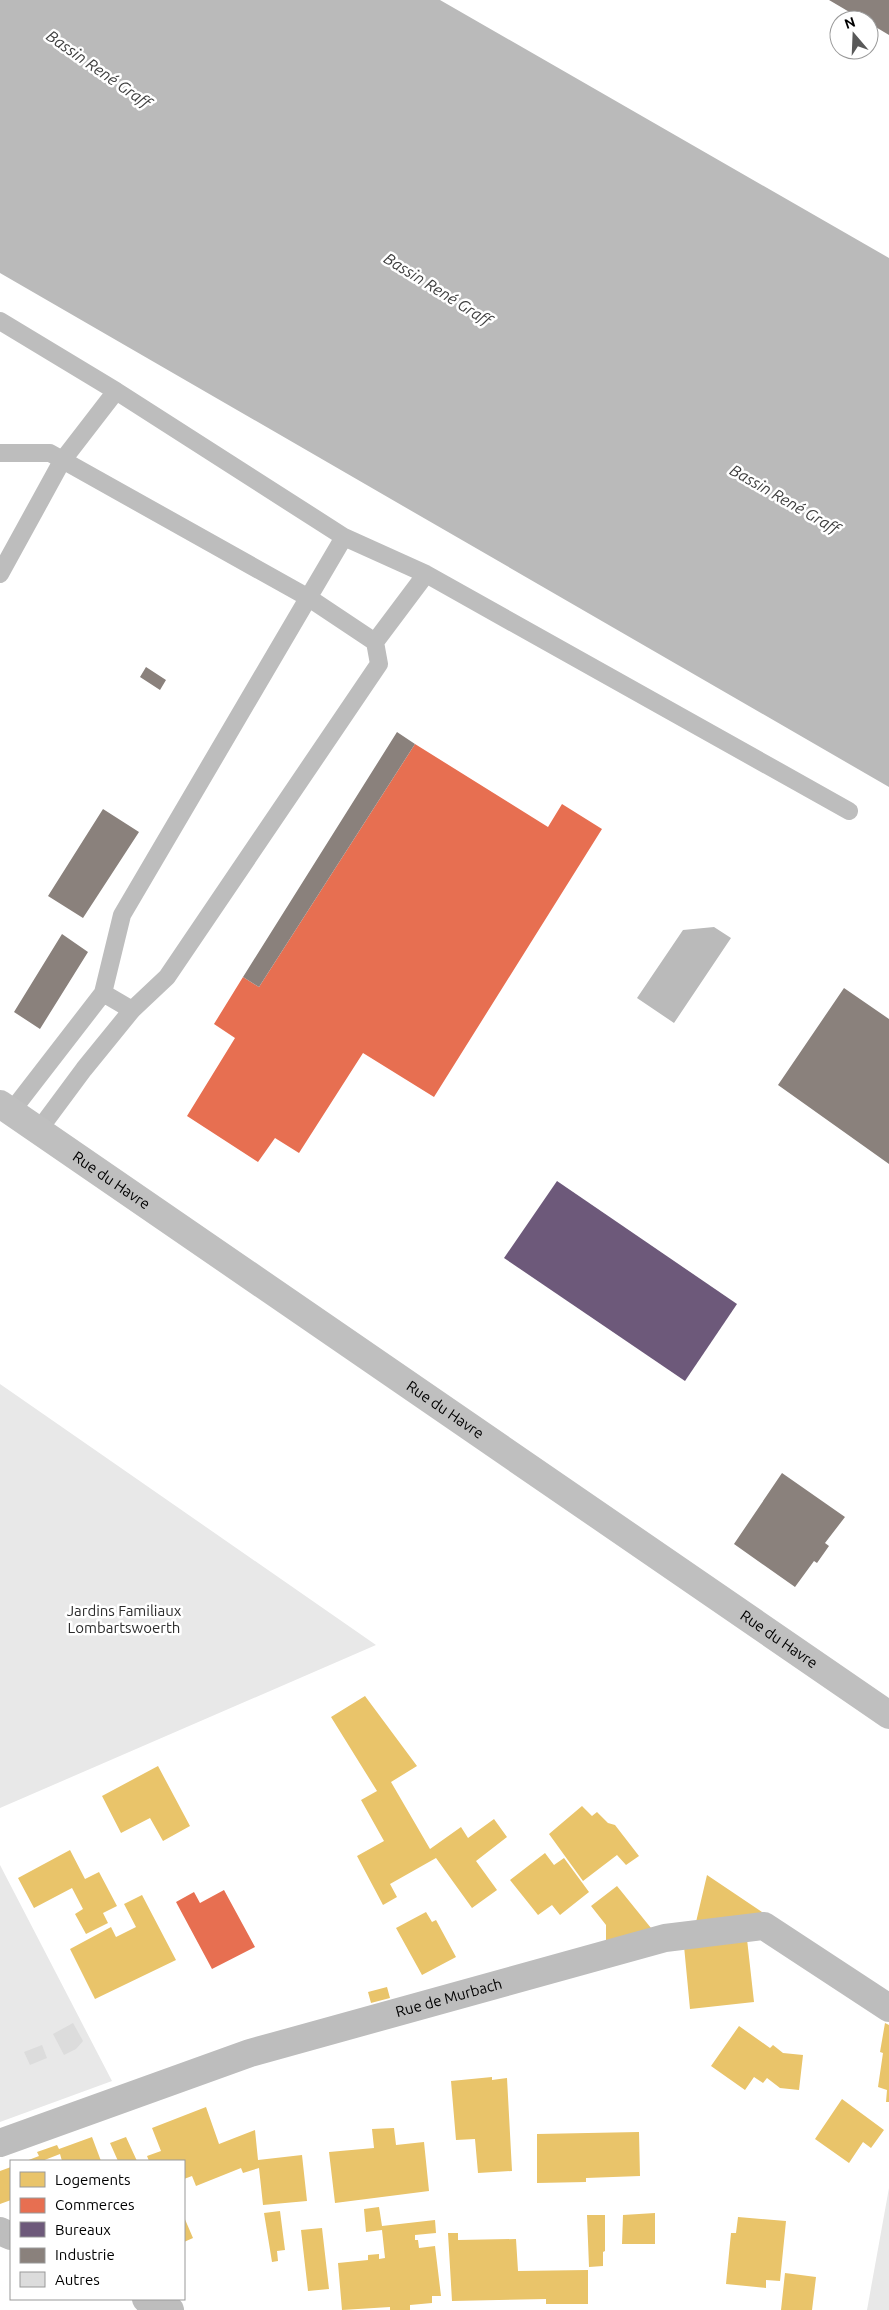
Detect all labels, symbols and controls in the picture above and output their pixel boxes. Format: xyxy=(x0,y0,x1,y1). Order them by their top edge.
north arrow xyxy=(829,10,879,60)
text: N xyxy=(842,13,857,32)
water label: Bassin René Graff xyxy=(43,26,157,114)
water label: Bassin René Graff xyxy=(380,249,497,332)
water label: Bassin René Graff xyxy=(727,460,845,540)
street label: Rue du Havre xyxy=(70,1148,153,1213)
street label: Rue du Havre xyxy=(403,1377,487,1442)
park label: Jardins Familiaux Lombartswoerth xyxy=(67,1602,182,1636)
street label: Rue du Havre xyxy=(737,1606,821,1671)
street label: Rue de Murbach xyxy=(394,1975,504,2020)
legend xyxy=(10,2160,185,2300)
text: Logements xyxy=(55,2171,131,2188)
text: Commerces xyxy=(55,2196,135,2213)
text: Bureaux xyxy=(55,2221,111,2238)
text: Industrie xyxy=(55,2246,115,2263)
text: Autres xyxy=(55,2271,100,2288)

